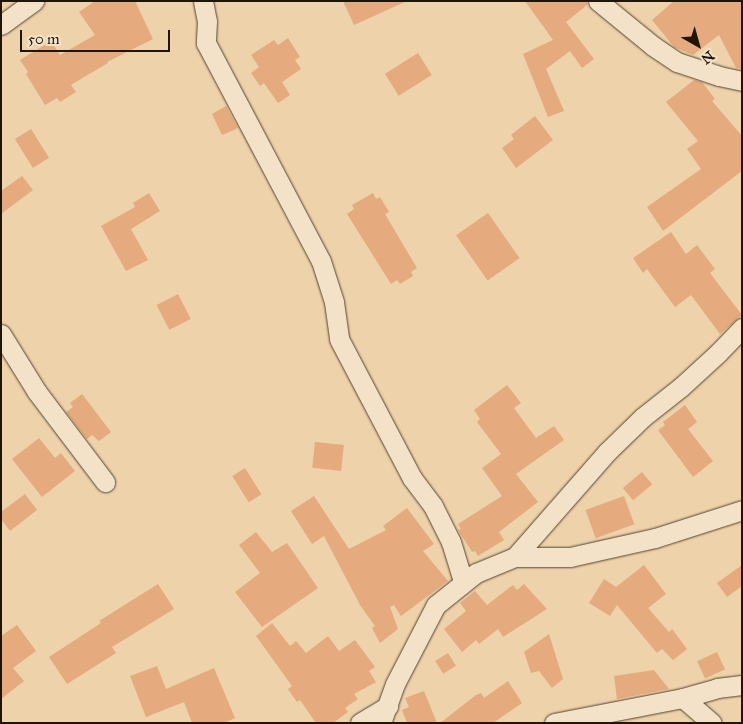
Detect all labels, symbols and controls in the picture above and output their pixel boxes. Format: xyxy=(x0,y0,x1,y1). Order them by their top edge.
scale bar xyxy=(22,20,172,52)
north arrow xyxy=(673,20,723,70)
text: 50 m xyxy=(28,30,60,48)
text: N xyxy=(698,47,717,68)

